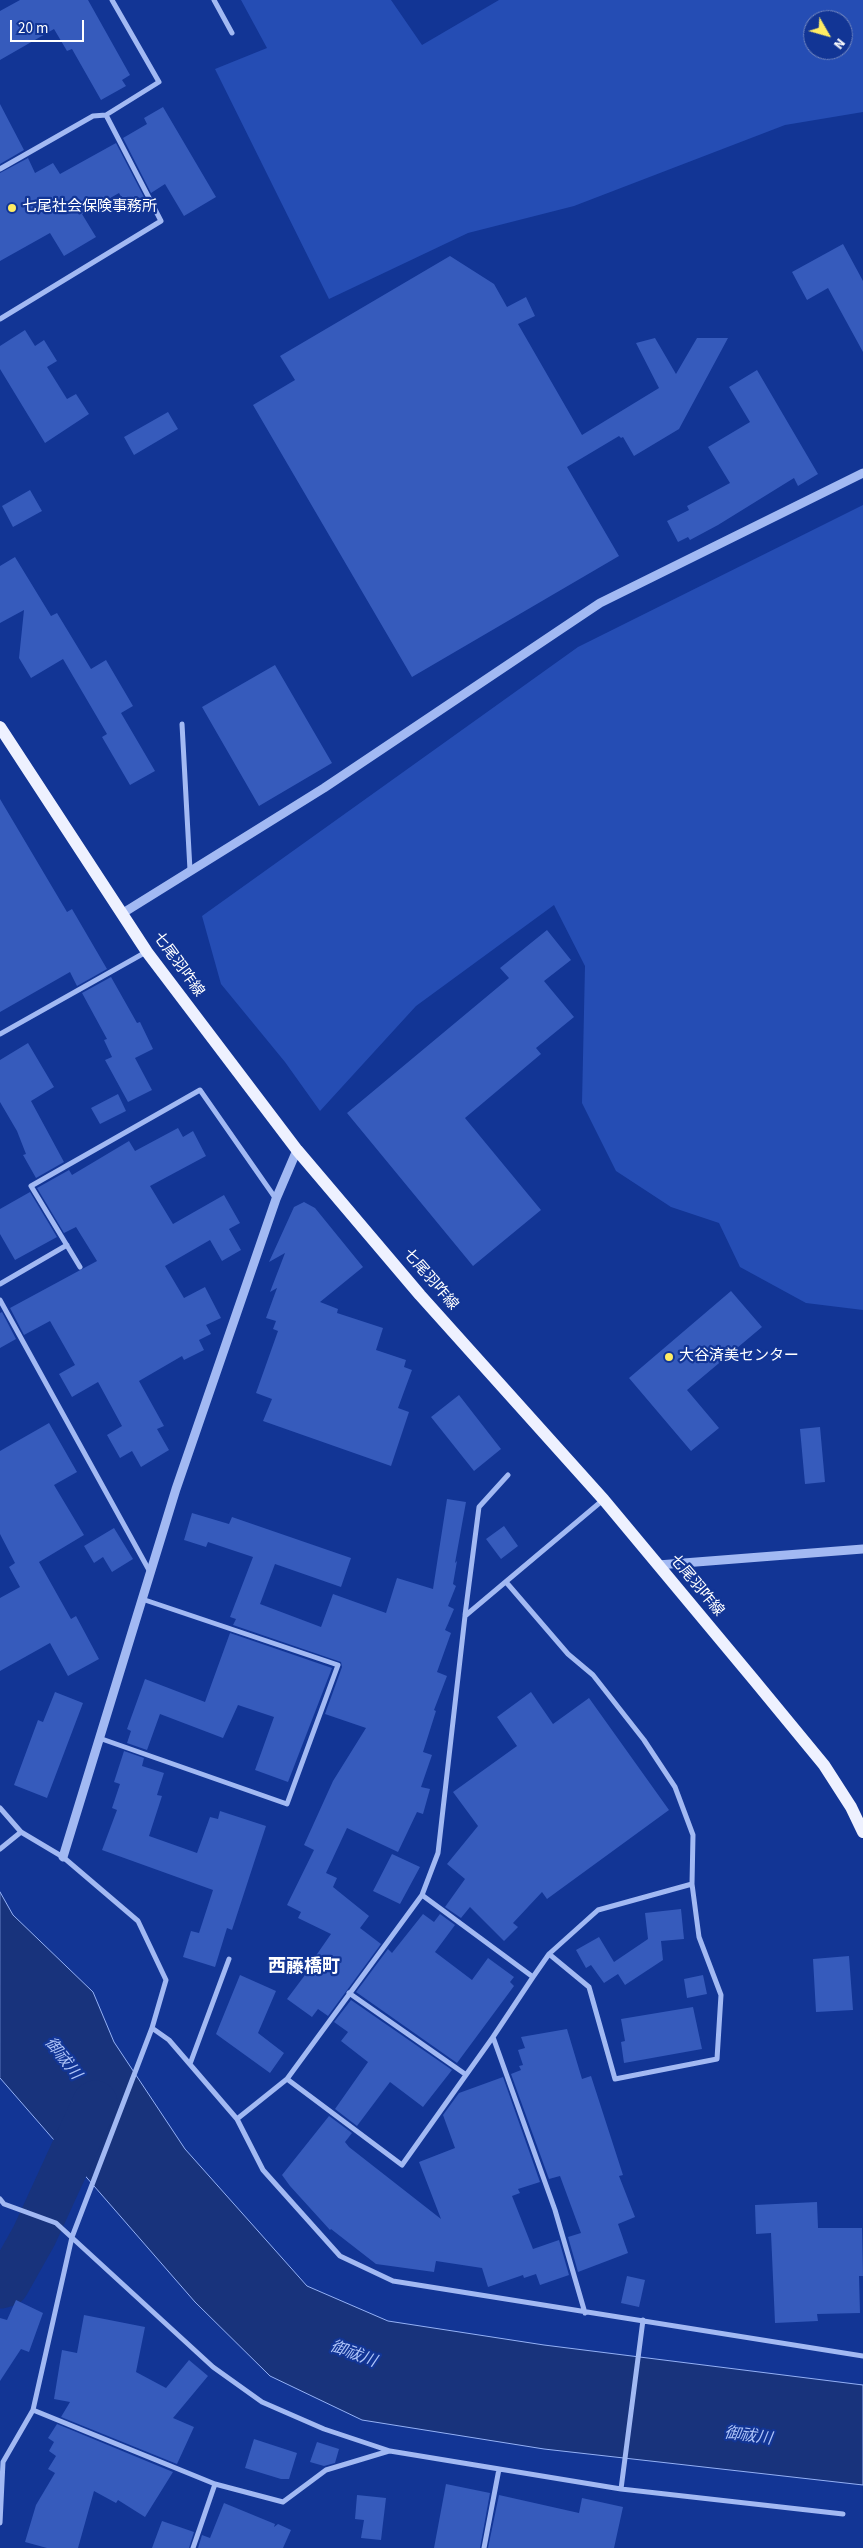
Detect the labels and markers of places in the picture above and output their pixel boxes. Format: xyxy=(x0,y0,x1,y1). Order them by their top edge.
place label: 七尾社会保険事務所 xyxy=(22,199,157,217)
marker: 七尾社会保険事務所 xyxy=(6,202,18,214)
place label: 大谷済美センター xyxy=(679,1348,799,1366)
marker: 大谷済美センター xyxy=(663,1351,675,1363)

